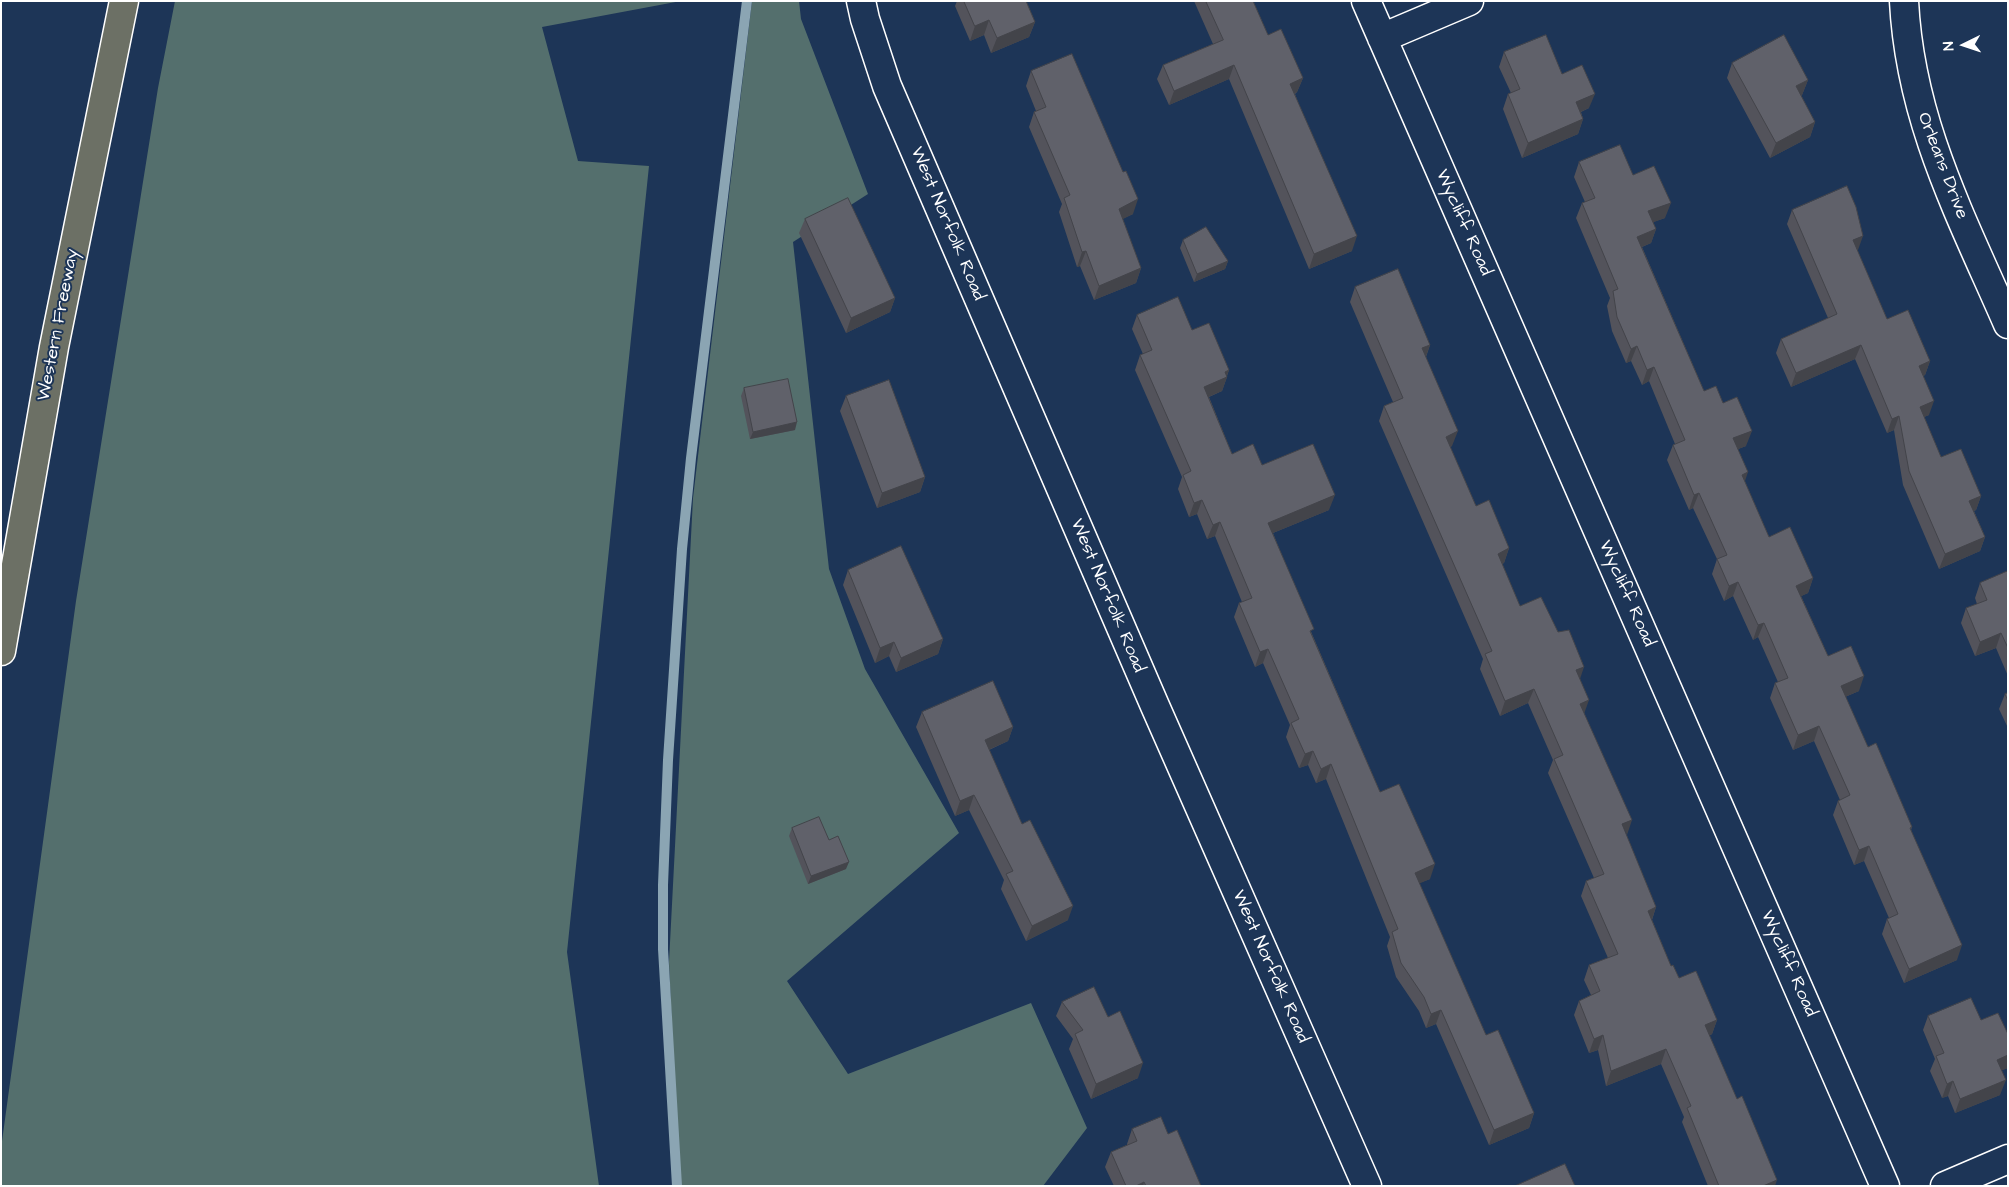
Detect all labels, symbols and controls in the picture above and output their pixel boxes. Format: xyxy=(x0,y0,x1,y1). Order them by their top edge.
north arrow xyxy=(1939,20,1989,70)
text: N xyxy=(1939,41,1959,51)
street label: Orleans Drive xyxy=(1912,110,1972,222)
street label: West Norfolk Road xyxy=(905,144,989,304)
street label: Wycliff Road xyxy=(1430,167,1496,279)
street label: Western Freeway xyxy=(34,247,84,403)
street label: West Norfolk Road xyxy=(1065,516,1149,676)
street label: Wycliff Road xyxy=(1593,538,1659,650)
street label: West Norfolk Road xyxy=(1227,887,1313,1047)
street label: Wycliff Road xyxy=(1755,908,1821,1020)

